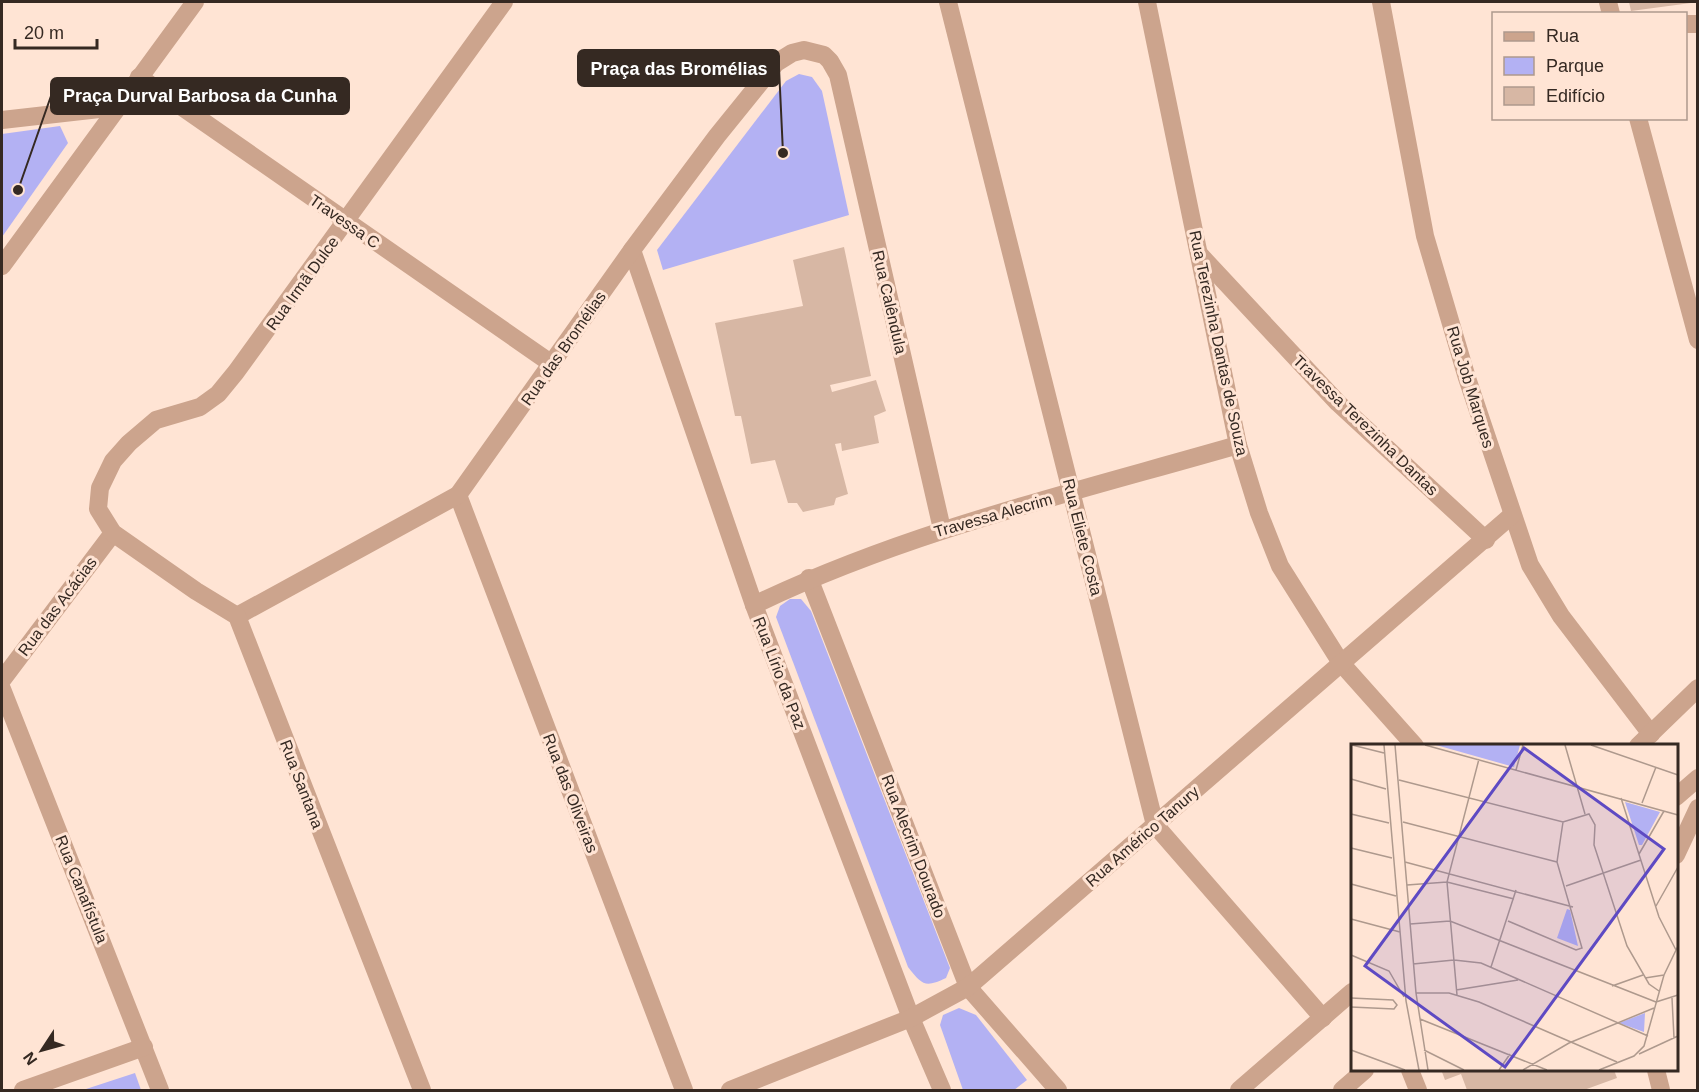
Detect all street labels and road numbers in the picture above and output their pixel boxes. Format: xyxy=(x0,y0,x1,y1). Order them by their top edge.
street label: Travessa C xyxy=(307,191,383,252)
street label: Rua Terezinha Dantas de Souza xyxy=(1186,229,1251,457)
street label: Rua Irmã Dulce xyxy=(263,233,342,333)
street label: Rua Calêndula xyxy=(869,249,910,356)
street label: Rua das Bromélias xyxy=(518,288,609,409)
street label: Rua Job Marques xyxy=(1444,324,1497,450)
street label: Travessa Terezinha Dantas xyxy=(1290,352,1441,499)
street label: Rua Eliete Costa xyxy=(1060,477,1105,598)
street label: Travessa Alecrim xyxy=(932,490,1054,540)
street label: Rua das Acácias xyxy=(15,554,100,659)
street label: Rua Lírio da Paz xyxy=(750,614,809,732)
street label: Rua das Oliveiras xyxy=(540,731,601,855)
street label: Rua Santana xyxy=(277,738,326,831)
street label: Rua Alecrim Dourado xyxy=(878,772,949,920)
street label: Rua Américo Tanury xyxy=(1082,783,1202,890)
street label: Rua Canafístula xyxy=(52,833,111,946)

